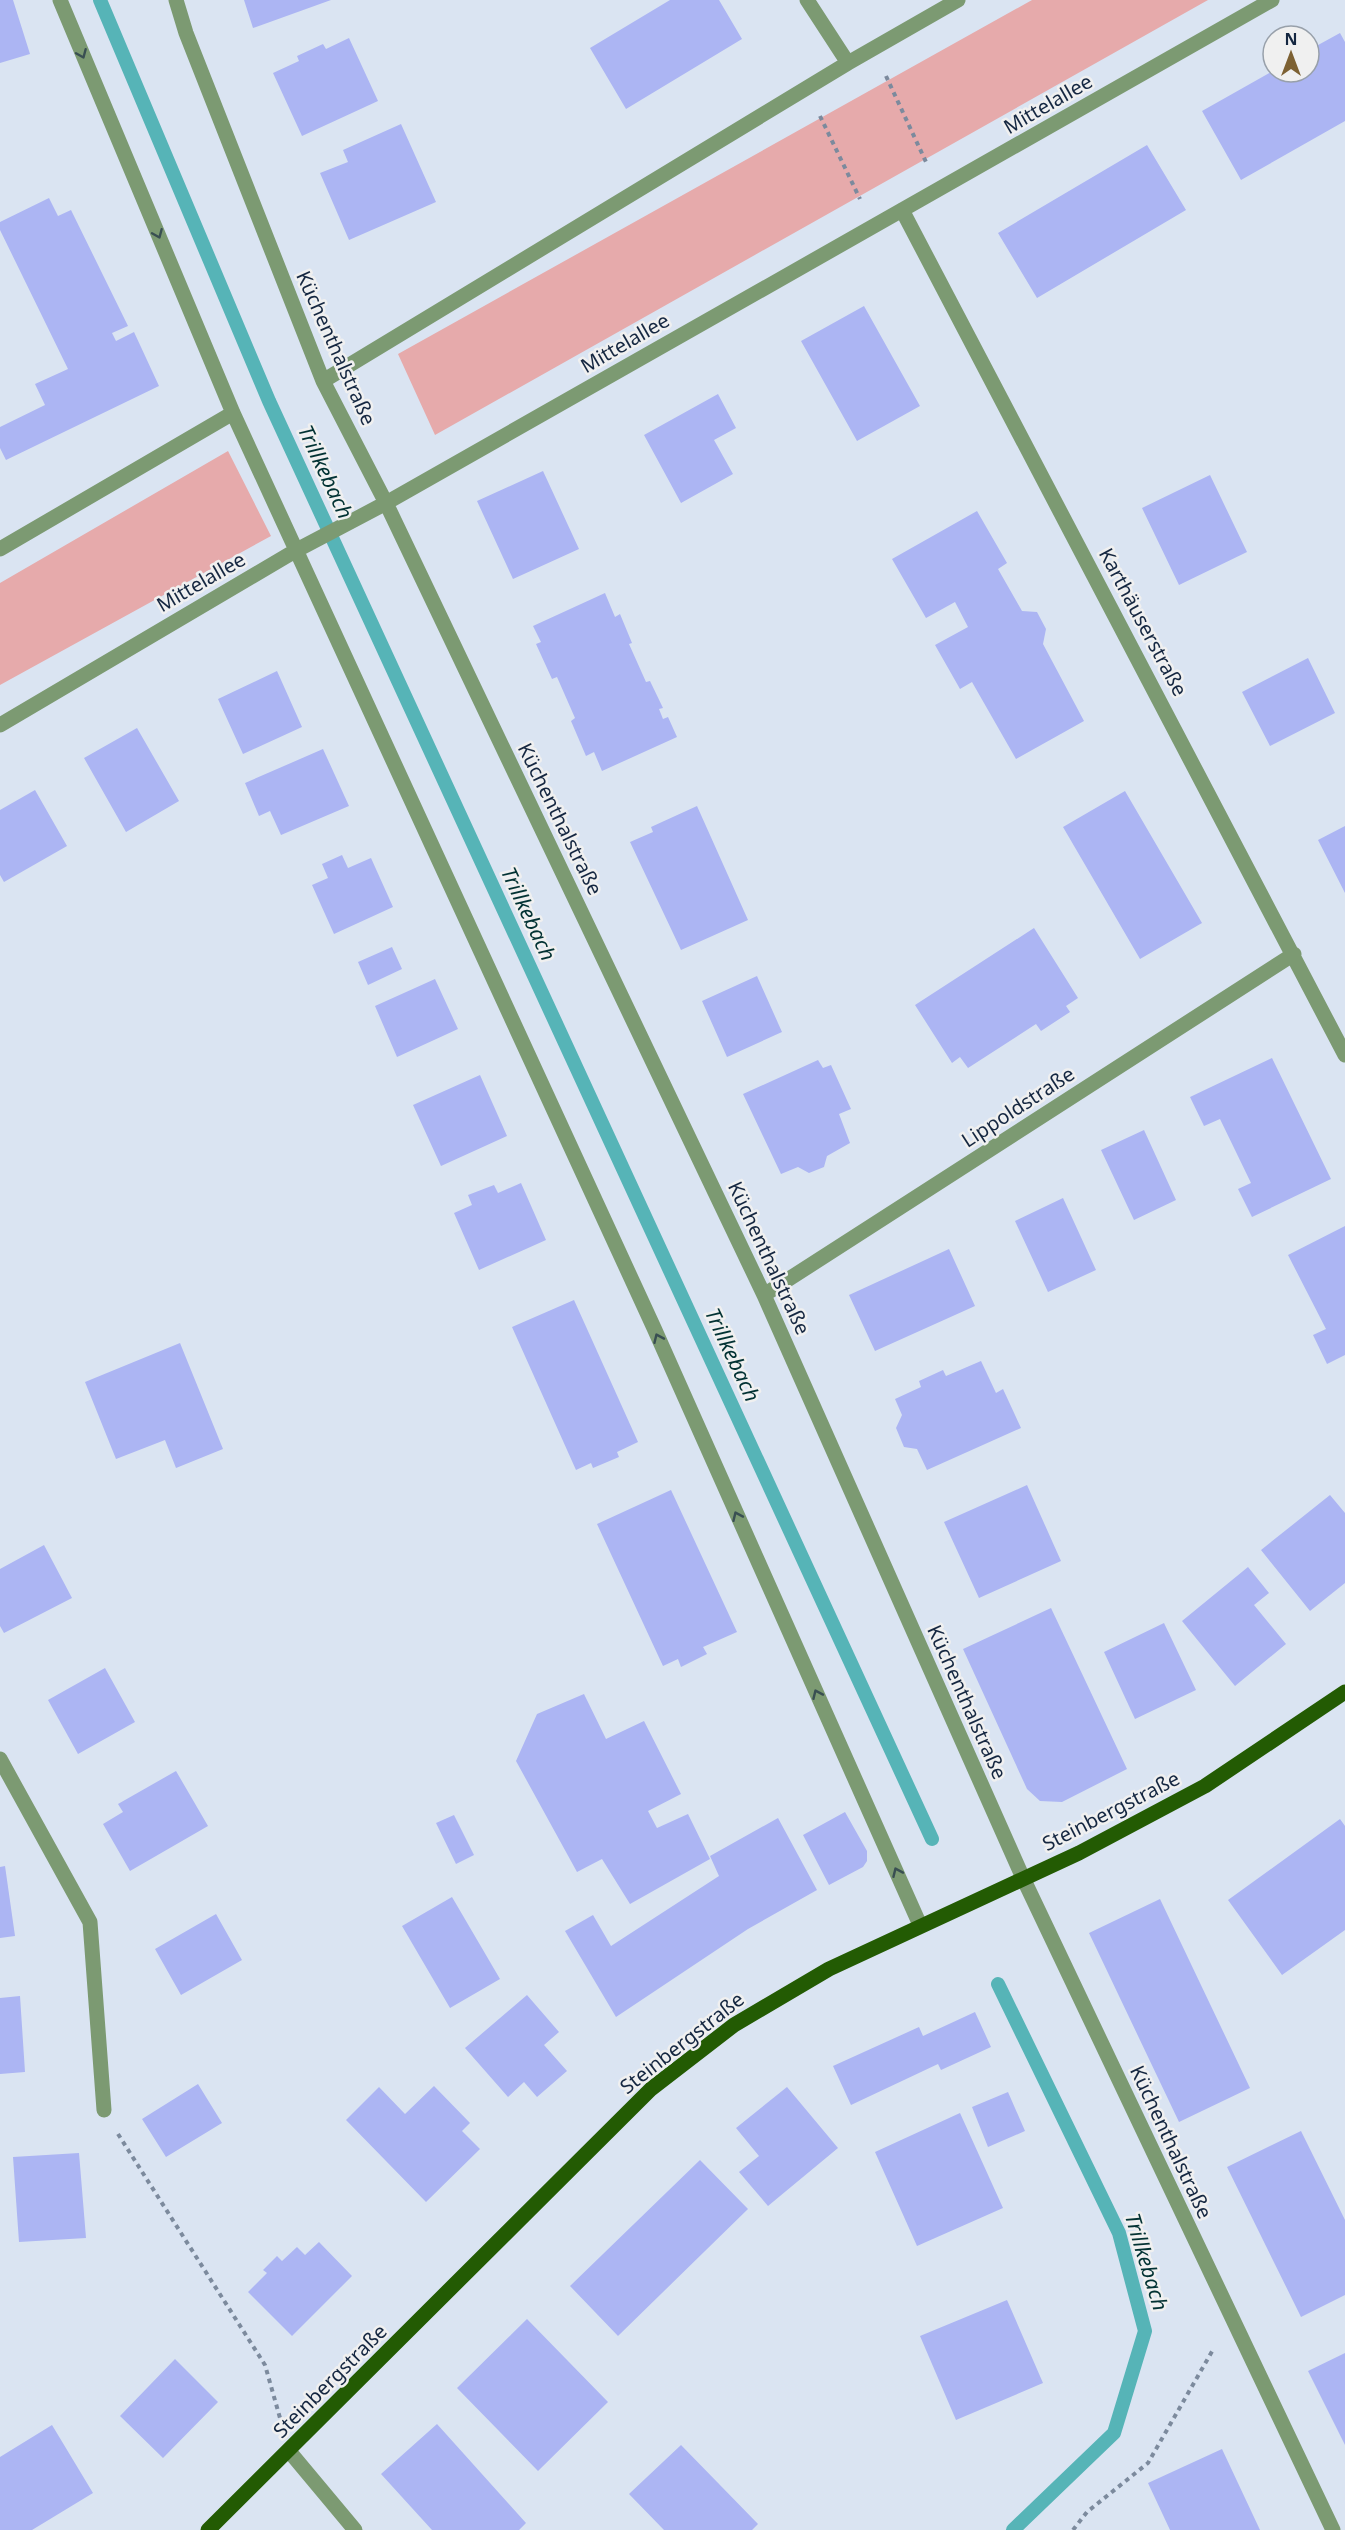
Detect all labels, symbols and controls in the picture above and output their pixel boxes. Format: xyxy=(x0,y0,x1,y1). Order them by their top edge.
north arrow xyxy=(1261,24,1321,84)
text: N xyxy=(1284,28,1298,50)
one-way arrow xyxy=(75,48,87,59)
street label: Mittelallee xyxy=(998,67,1097,140)
one-way arrow xyxy=(151,228,163,239)
street label: Küchenthalstraße xyxy=(290,266,383,429)
street label: Mittelallee xyxy=(575,306,674,379)
water label: Trillkebach xyxy=(292,420,360,523)
street label: Karthäuserstraße xyxy=(1093,543,1194,700)
street label: Mittelallee xyxy=(151,545,250,618)
street label: Küchenthalstraße xyxy=(512,738,609,899)
water label: Trillkebach xyxy=(495,862,563,965)
street label: Lippoldstraße xyxy=(956,1060,1079,1153)
street label: Küchenthalstraße xyxy=(722,1177,817,1339)
water label: Trillkebach xyxy=(699,1303,767,1406)
one-way arrow xyxy=(653,1333,665,1344)
one-way arrow xyxy=(733,1511,745,1522)
street label: Küchenthalstraße xyxy=(921,1620,1014,1783)
one-way arrow xyxy=(812,1689,824,1700)
street label: Steinbergstraße xyxy=(1037,1764,1184,1857)
one-way arrow xyxy=(892,1867,904,1878)
street label: Steinbergstraße xyxy=(614,1986,749,2100)
street label: Küchenthalstraße xyxy=(1124,2061,1219,2223)
water label: Trillkebach xyxy=(1119,2210,1175,2314)
street label: Steinbergstraße xyxy=(267,2318,392,2443)

